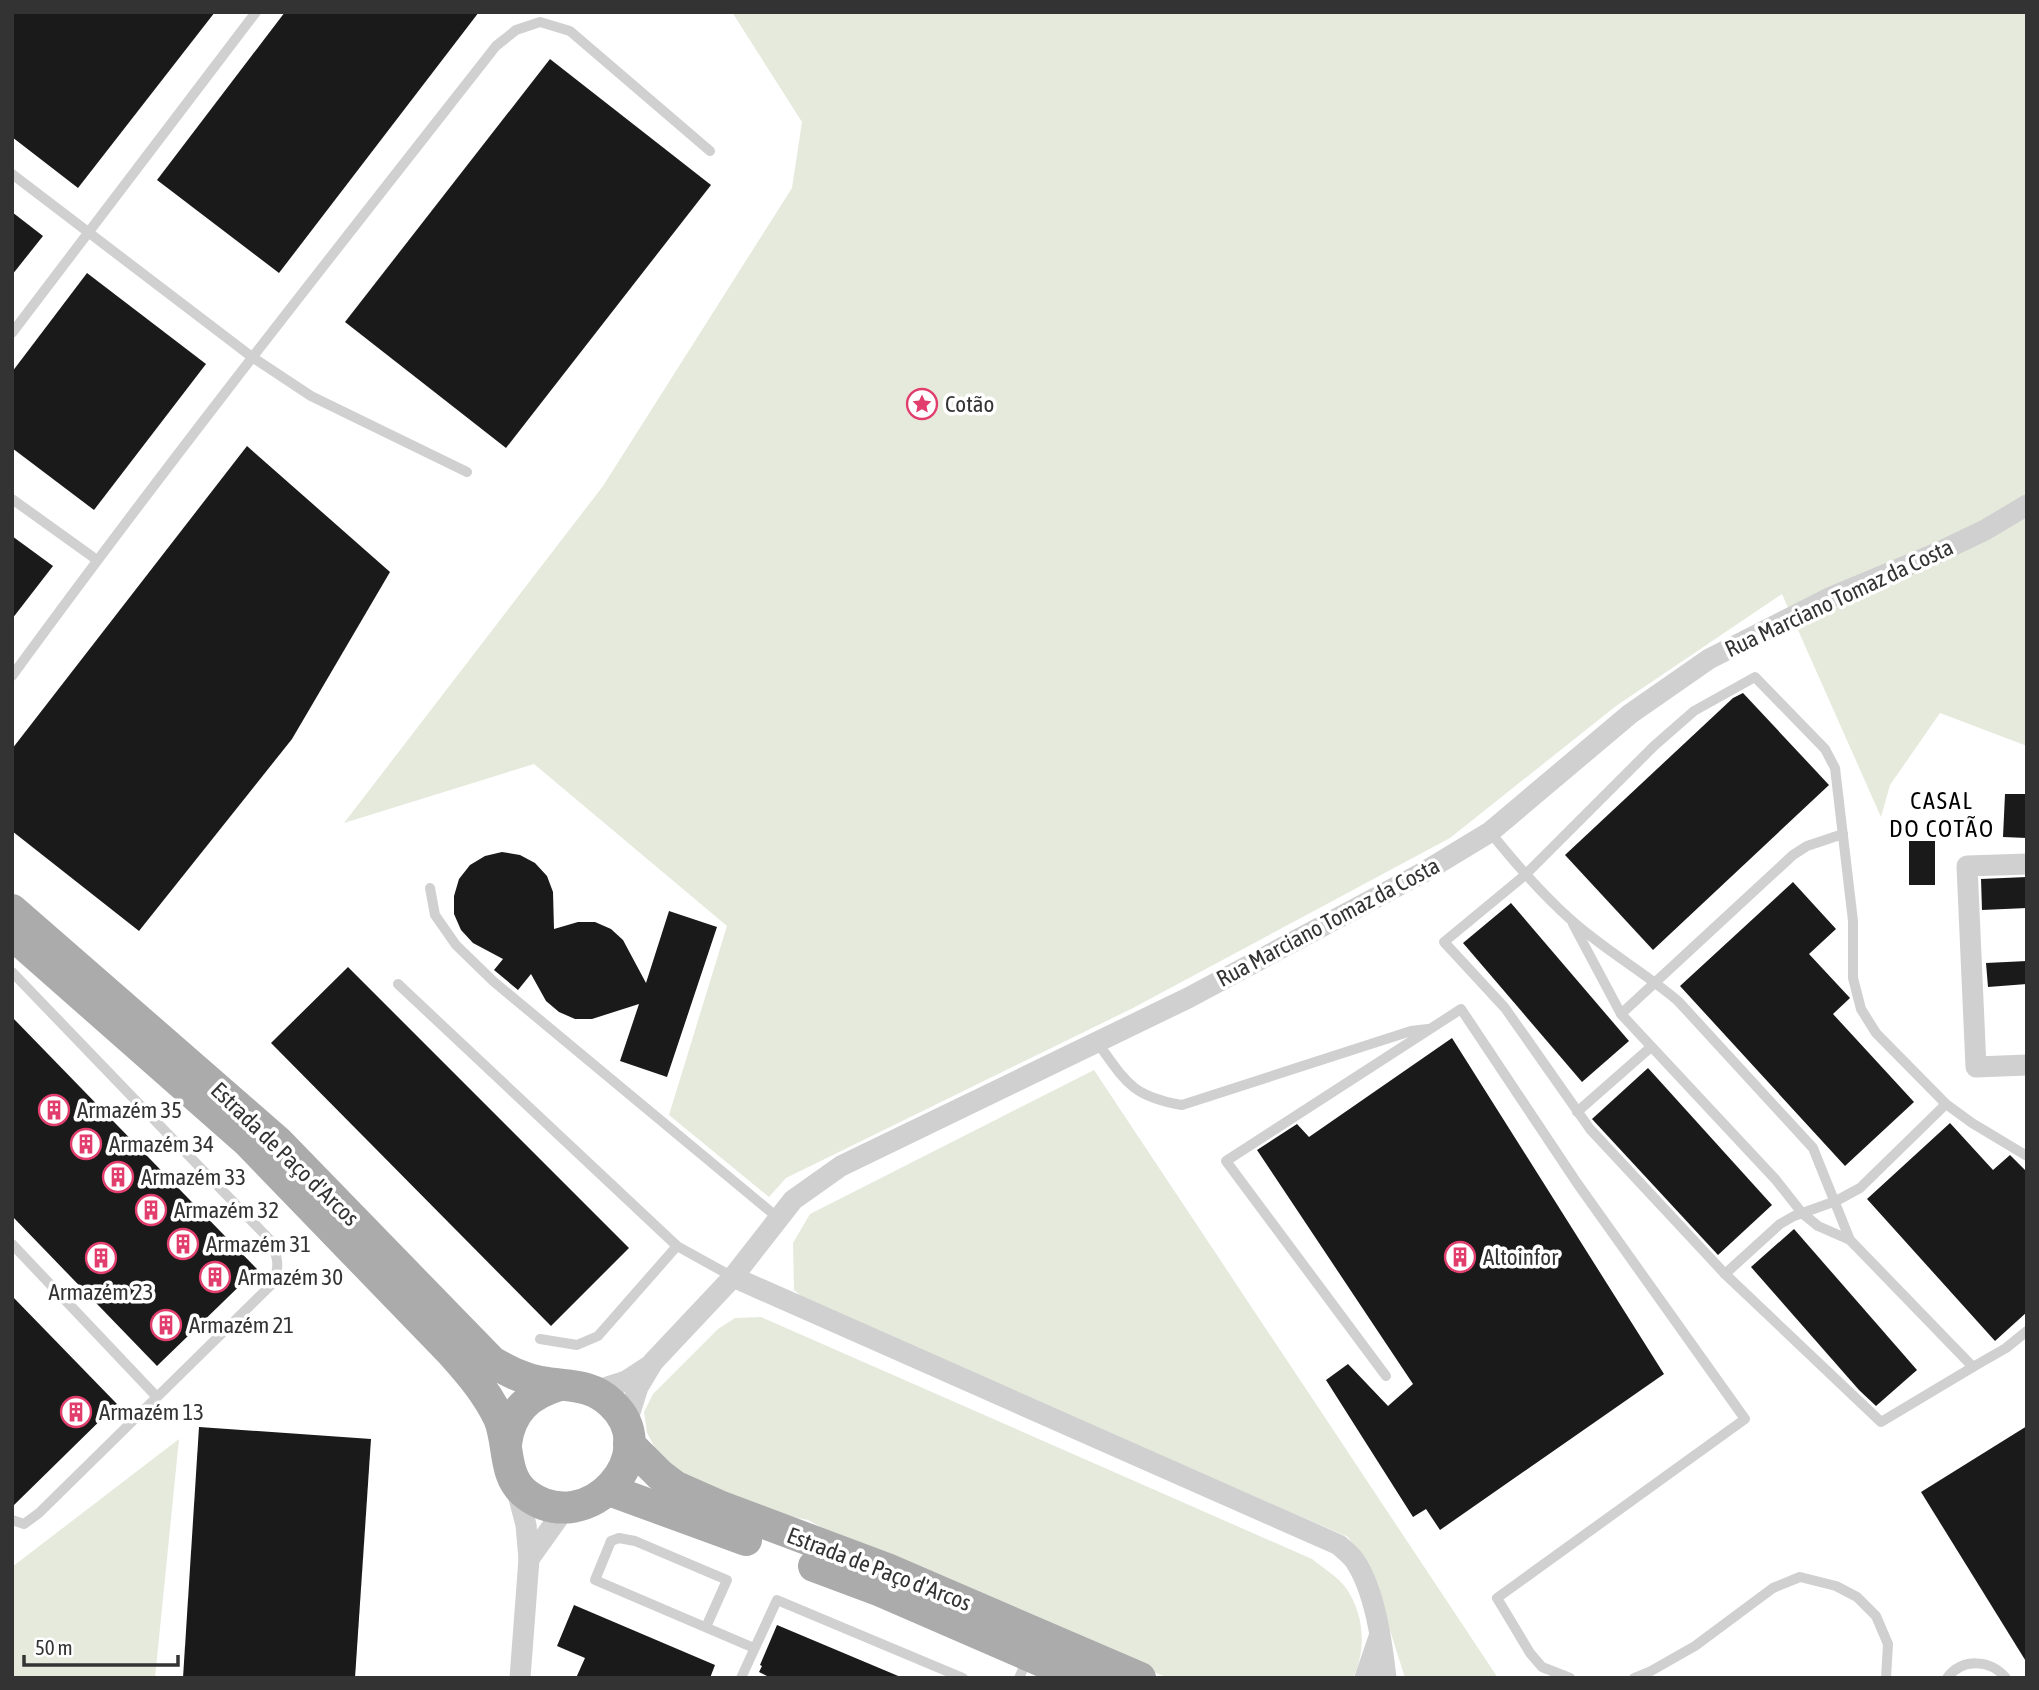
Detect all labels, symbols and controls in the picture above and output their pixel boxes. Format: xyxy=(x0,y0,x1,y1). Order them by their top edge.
place icon: Cotão xyxy=(905,387,939,421)
place label: Cotão xyxy=(945,391,994,417)
street label: Rua Marciano Tomaz da Costa xyxy=(1721,534,1957,662)
district label: CASAL DO COTÃO xyxy=(1889,787,1995,842)
street label: Rua Marciano Tomaz da Costa xyxy=(1212,852,1444,992)
street label: Estrada de Paço d'Arcos xyxy=(206,1077,364,1231)
building icon: Armazém 35 xyxy=(37,1093,71,1127)
place label: Armazém 35 xyxy=(77,1097,182,1123)
building icon: Armazém 34 xyxy=(69,1127,103,1161)
place label: Armazém 34 xyxy=(109,1131,214,1157)
building icon: Armazém 33 xyxy=(101,1160,135,1194)
place label: Armazém 33 xyxy=(141,1164,246,1190)
building icon: Armazém 32 xyxy=(134,1193,168,1227)
place label: Armazém 32 xyxy=(174,1197,279,1223)
building icon: Armazém 31 xyxy=(166,1227,200,1261)
place label: Armazém 31 xyxy=(206,1231,311,1257)
building icon: Altoinfor xyxy=(1443,1240,1477,1274)
building icon: Armazém 23 xyxy=(84,1241,118,1275)
place label: Altoinfor xyxy=(1483,1244,1559,1270)
building icon: Armazém 30 xyxy=(198,1260,232,1294)
place label: Armazém 30 xyxy=(238,1264,343,1290)
place label: Armazém 23 xyxy=(48,1279,154,1305)
building icon: Armazém 21 xyxy=(149,1308,183,1342)
place label: Armazém 21 xyxy=(189,1312,294,1338)
building icon: Armazém 13 xyxy=(59,1395,93,1429)
place label: Armazém 13 xyxy=(99,1399,204,1425)
street label: Estrada de Paço d'Arcos xyxy=(783,1522,975,1616)
scale bar xyxy=(24,1624,178,1668)
text: 50 m xyxy=(35,1635,73,1659)

